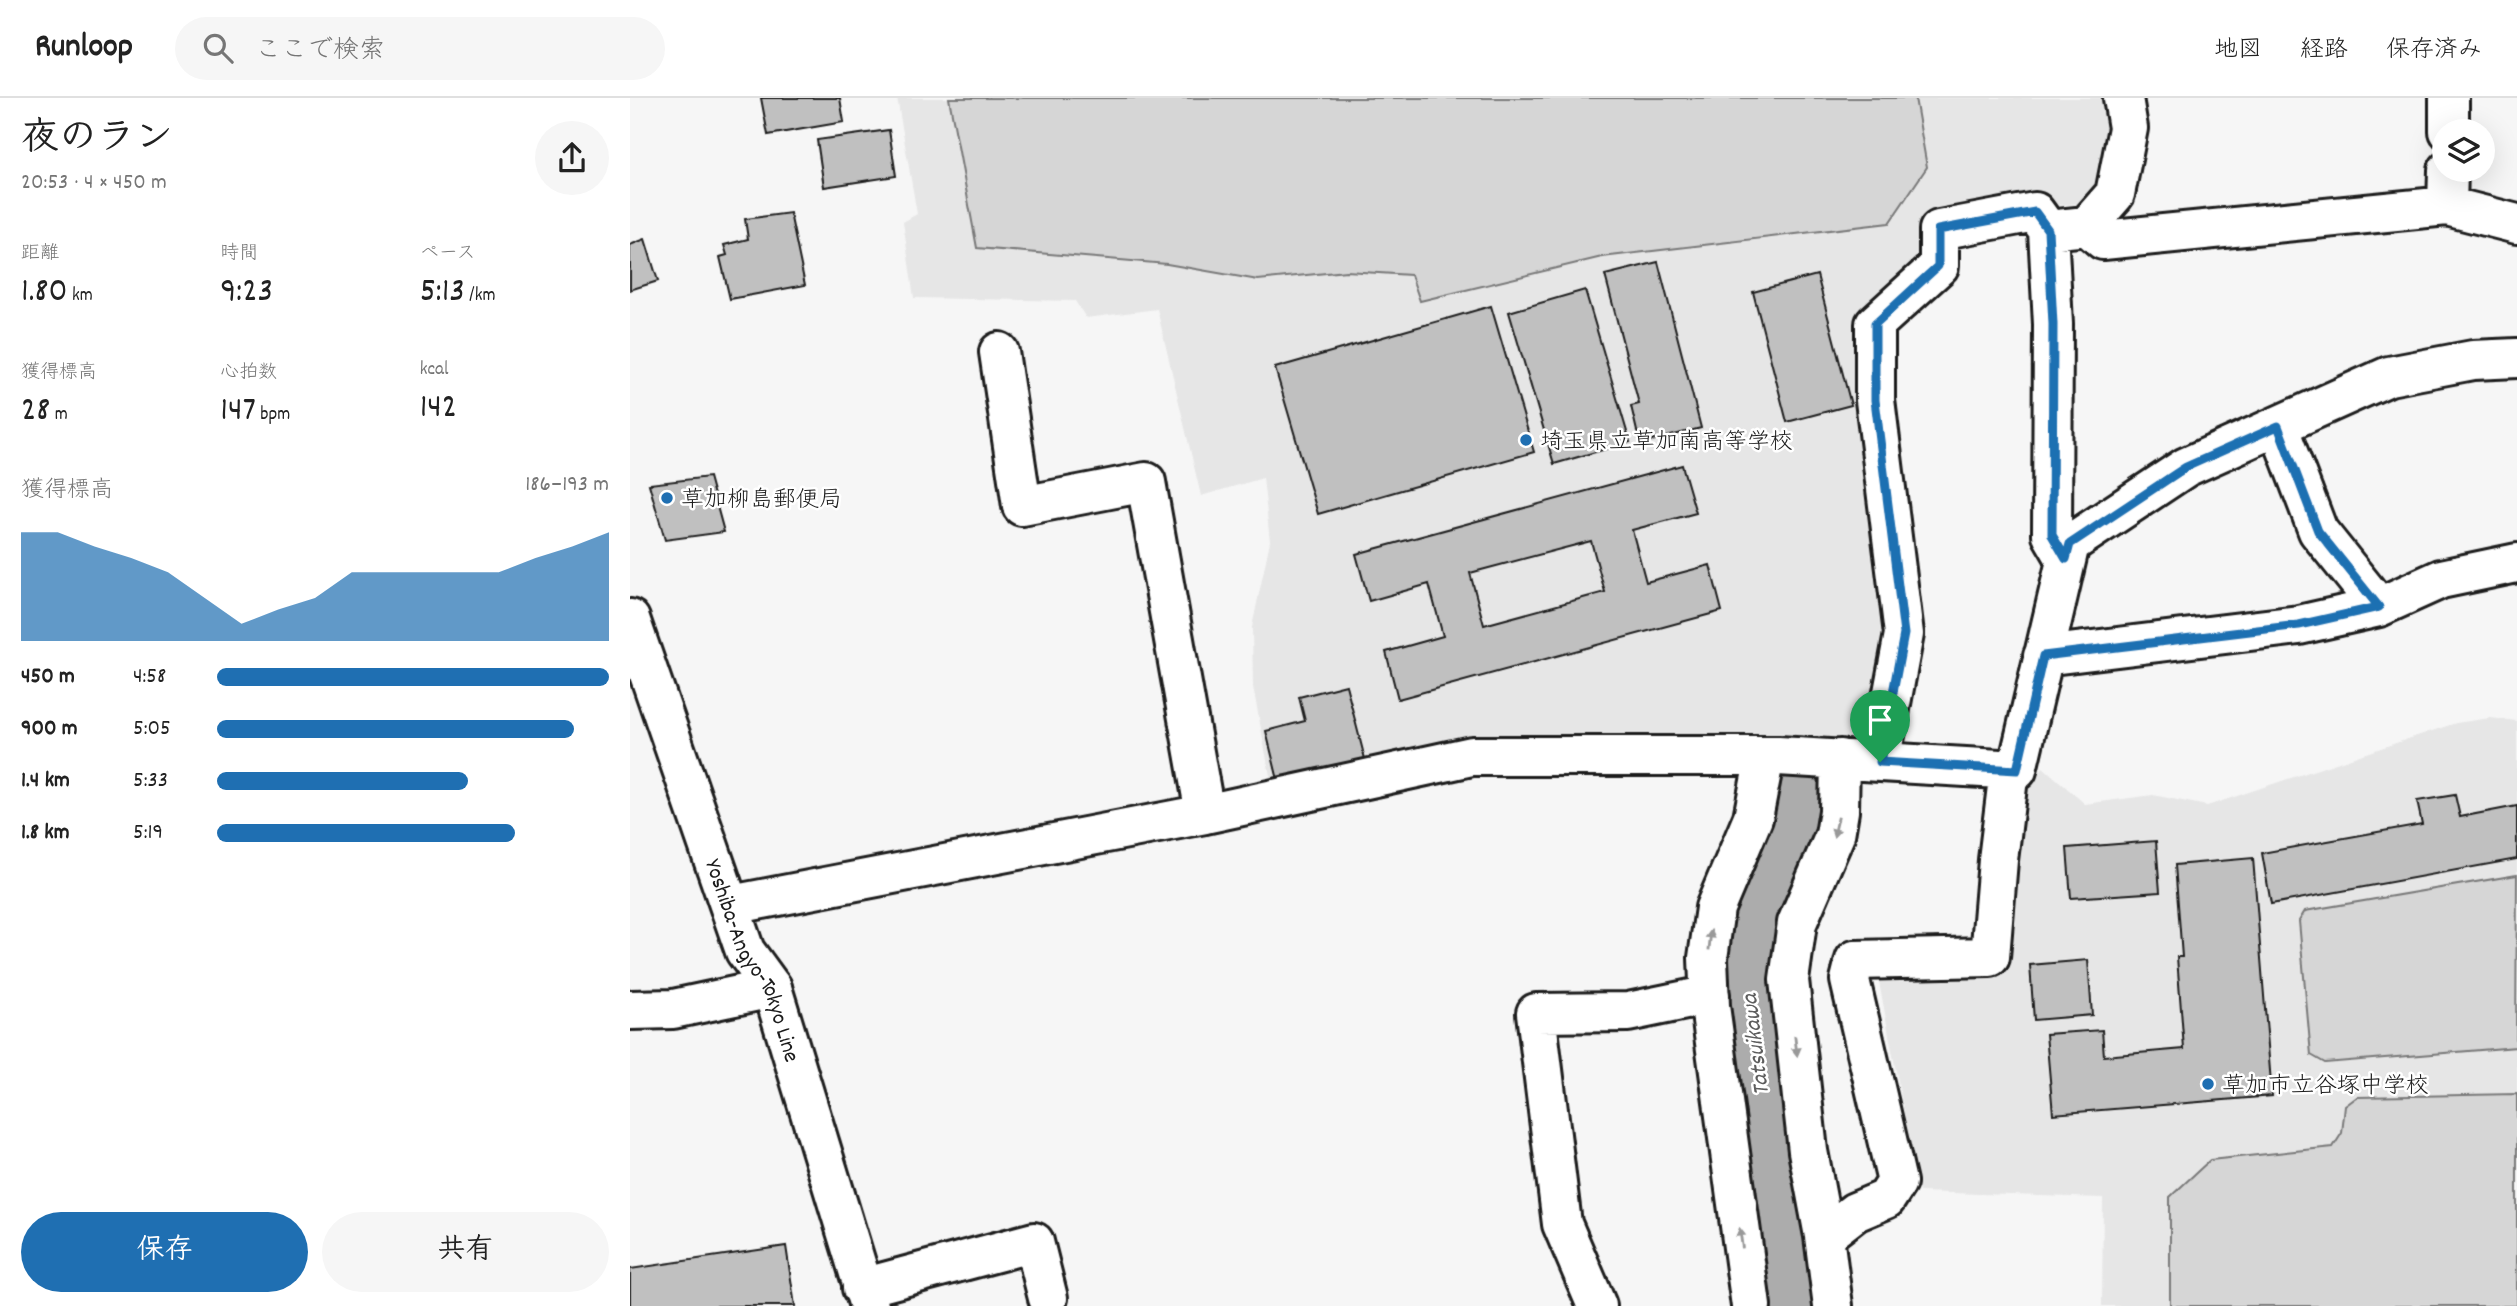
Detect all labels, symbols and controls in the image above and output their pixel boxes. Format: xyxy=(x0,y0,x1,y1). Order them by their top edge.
search box xyxy=(175,17,665,80)
text: Runloop xyxy=(35,25,133,72)
icon: search xyxy=(199,29,237,67)
text: ここで検索 xyxy=(255,33,385,70)
text: 地図 xyxy=(2214,34,2262,68)
text: 経路 xyxy=(2300,34,2348,68)
text: 保存済み xyxy=(2386,34,2482,68)
text: 夜のラン xyxy=(21,113,173,168)
map controls xyxy=(2432,119,2495,182)
button: layers xyxy=(2432,119,2495,182)
button: share xyxy=(535,121,609,195)
text: 20:53 · 4 × 450 m xyxy=(21,167,167,200)
text: 距離 xyxy=(21,241,59,268)
text: 時間 xyxy=(220,241,258,268)
text: ペース xyxy=(420,241,476,268)
text: 1.80 xyxy=(21,268,68,318)
text: 9:23 xyxy=(220,268,273,318)
text: 5:13 xyxy=(420,268,465,318)
text: km xyxy=(68,283,93,310)
text: /km xyxy=(465,283,496,310)
text: kcal xyxy=(420,357,449,384)
text: 獲得標高 xyxy=(21,360,97,387)
text: 心拍数 xyxy=(220,360,277,387)
text: 142 xyxy=(420,384,457,434)
text: 28 xyxy=(21,387,50,437)
text: 147 xyxy=(220,387,256,437)
text: m xyxy=(50,402,68,429)
text: bpm xyxy=(256,402,290,429)
place label: 埼玉県立草加南高等学校 xyxy=(1540,427,1793,460)
marker: 埼玉県立草加南高等学校 xyxy=(1518,432,1534,448)
text: 186–193 m xyxy=(525,469,609,502)
text: 獲得標高 xyxy=(21,475,113,508)
place label: 草加柳島郵便局 xyxy=(681,485,842,518)
marker: 草加柳島郵便局 xyxy=(659,490,675,506)
text: 450 m xyxy=(21,661,75,694)
text: 4:58 xyxy=(133,661,166,694)
pin xyxy=(1850,690,1910,762)
icon: arrive xyxy=(1861,701,1899,739)
text: 900 m xyxy=(21,713,78,746)
text: 5:05 xyxy=(133,713,171,746)
text: 1.4 km xyxy=(21,765,70,798)
text: 5:33 xyxy=(133,765,168,798)
one-way arrow xyxy=(1830,816,1841,838)
text: 1.8 km xyxy=(21,817,70,850)
text: 5:19 xyxy=(133,817,163,850)
street label: Yoshiba-Angyo-Tokyo Line xyxy=(694,855,807,1067)
one-way arrow xyxy=(1705,928,1716,950)
water label: Tatsuikawa xyxy=(1734,990,1780,1098)
one-way arrow xyxy=(1791,1035,1802,1057)
place label: 草加市立谷塚中学校 xyxy=(2222,1071,2429,1104)
marker: 草加市立谷塚中学校 xyxy=(2200,1076,2216,1092)
button: 保存 xyxy=(21,1212,308,1292)
button: 共有 xyxy=(322,1212,609,1292)
one-way arrow xyxy=(1736,1227,1747,1249)

